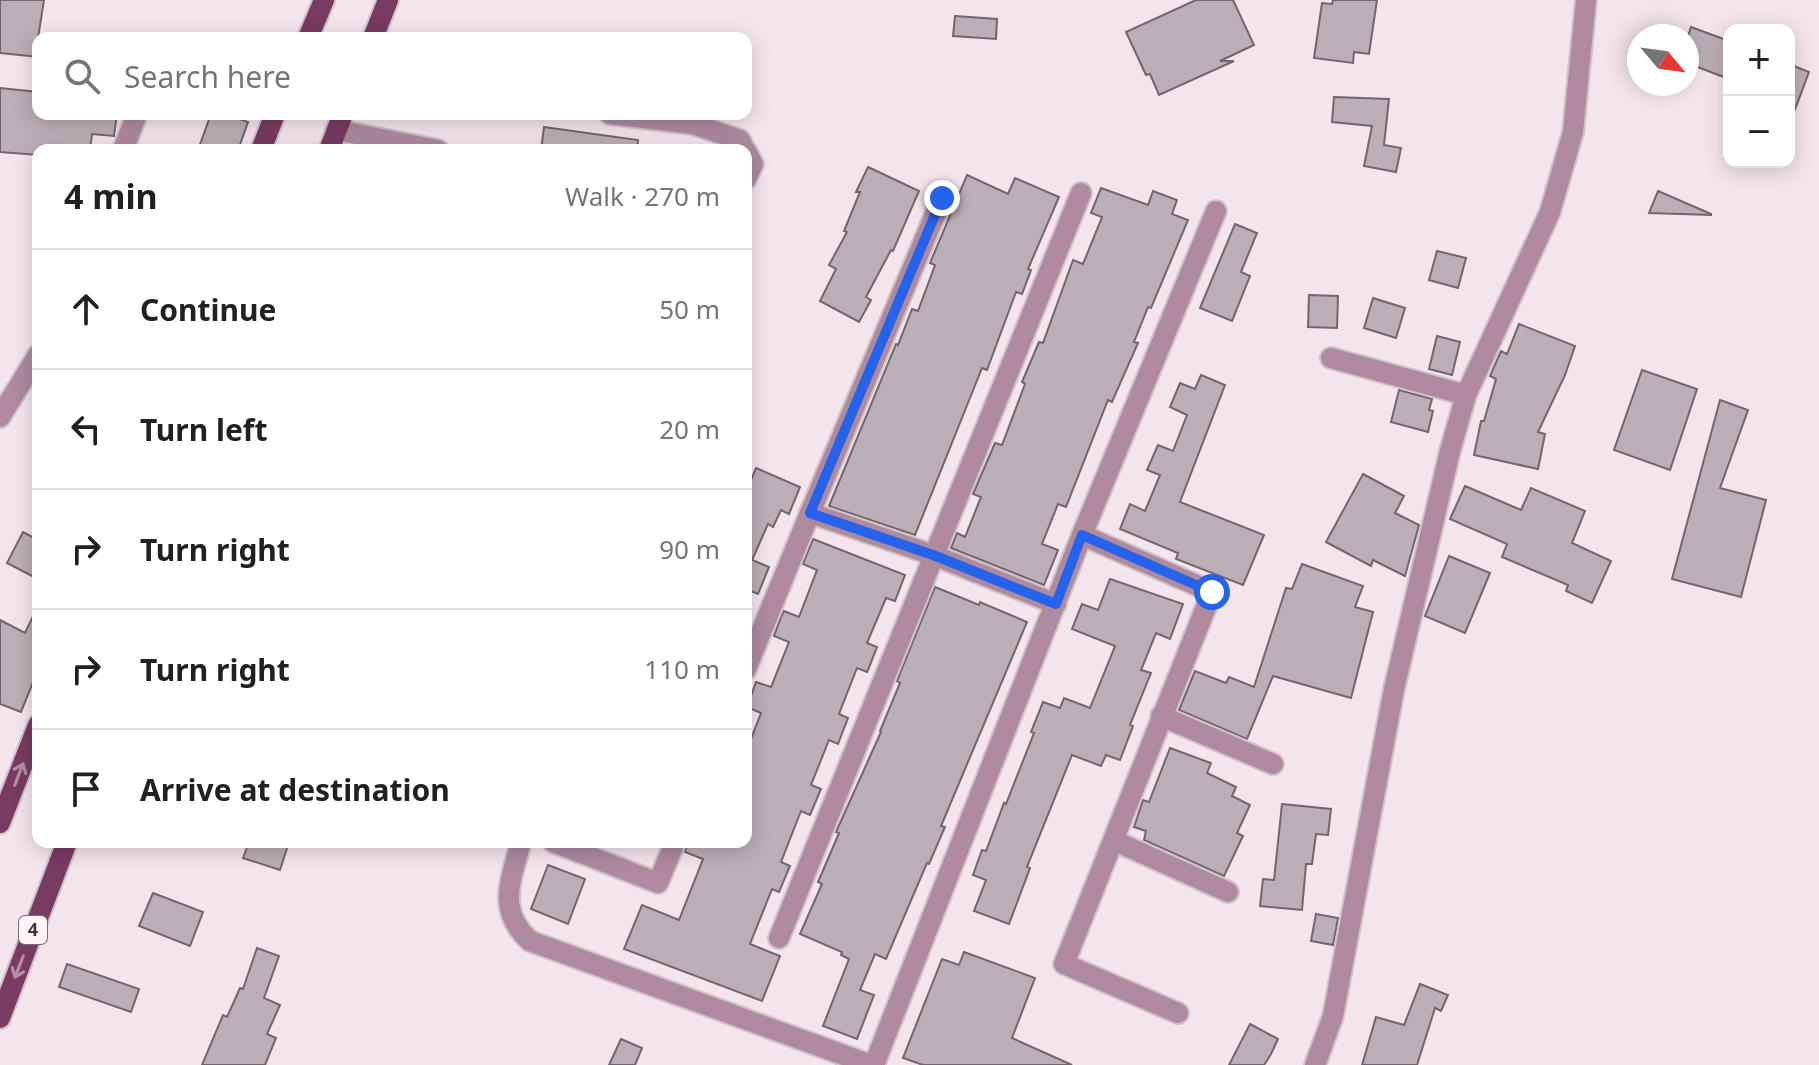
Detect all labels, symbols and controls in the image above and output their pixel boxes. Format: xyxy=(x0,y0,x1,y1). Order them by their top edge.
north arrow xyxy=(1627,24,1699,96)
map controls xyxy=(1723,24,1795,168)
button: + xyxy=(1723,24,1795,96)
search box xyxy=(32,32,752,120)
icon: search xyxy=(60,54,104,98)
text: Search here xyxy=(124,56,291,97)
button: − xyxy=(1723,96,1795,168)
text: 4 min xyxy=(64,173,158,219)
text: Walk · 270 m xyxy=(565,178,720,214)
route end xyxy=(924,180,960,216)
icon: ahead xyxy=(64,287,108,331)
text: Continue xyxy=(140,289,276,330)
text: 50 m xyxy=(659,291,720,327)
icon: left xyxy=(64,407,108,451)
text: Turn left xyxy=(140,409,268,450)
text: 20 m xyxy=(659,411,720,447)
icon: right xyxy=(64,527,108,571)
text: Turn right xyxy=(140,529,290,570)
text: 90 m xyxy=(659,531,720,567)
route start xyxy=(1194,574,1230,610)
icon: right xyxy=(64,647,108,691)
text: Turn right xyxy=(140,649,290,690)
text: 110 m xyxy=(644,651,720,687)
one-way arrow xyxy=(13,762,27,787)
icon: arrive xyxy=(64,767,108,811)
text: Arrive at destination xyxy=(140,769,450,810)
road number: 4 xyxy=(19,916,47,944)
one-way arrow xyxy=(11,954,25,979)

